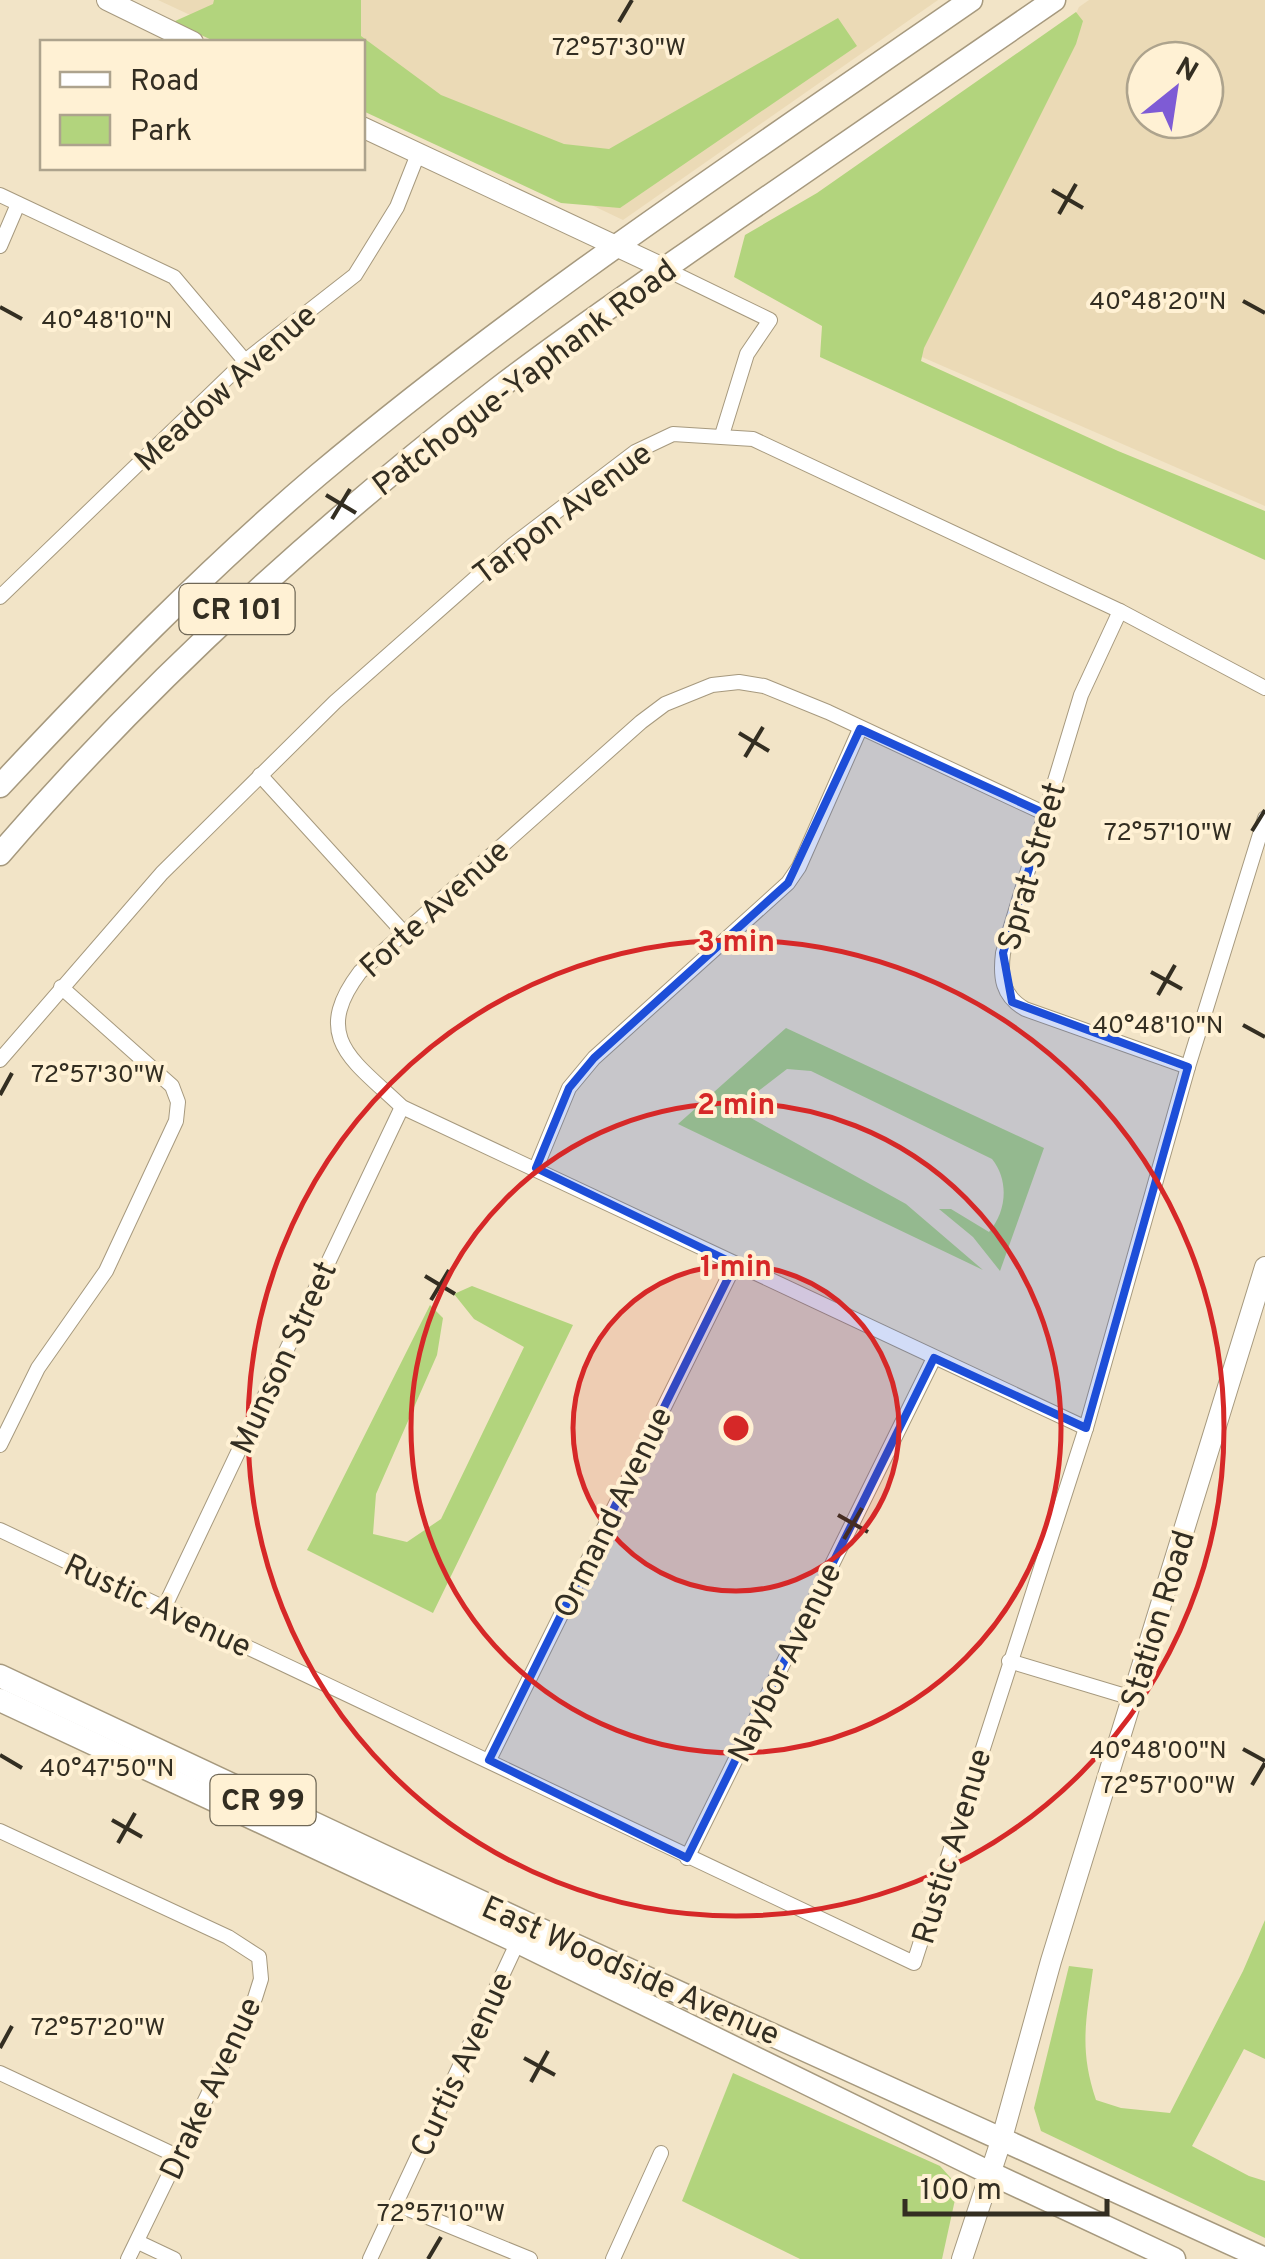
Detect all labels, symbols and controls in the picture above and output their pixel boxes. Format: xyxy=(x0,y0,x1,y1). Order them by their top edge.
text: 72°57'30"W xyxy=(552,33,686,65)
legend xyxy=(40,40,365,170)
north arrow xyxy=(1125,40,1225,140)
text: N xyxy=(1168,50,1204,92)
text: Road xyxy=(130,64,199,101)
text: Park xyxy=(130,114,192,151)
street label: Patchogue-Yaphank Road xyxy=(366,252,686,507)
text: 40°48'20"N xyxy=(1089,287,1227,319)
street label: Meadow Avenue xyxy=(128,297,327,482)
text: 40°48'10"N xyxy=(41,306,173,338)
street label: Tarpon Avenue xyxy=(466,435,661,596)
road number: CR 101 xyxy=(180,584,294,634)
street label: Sprat Street xyxy=(991,778,1077,955)
text: 72°57'10"W xyxy=(1104,818,1232,850)
street label: Forte Avenue xyxy=(353,832,519,988)
text: 3 min xyxy=(697,925,775,962)
text: 40°48'10"N xyxy=(1092,1011,1224,1043)
text: 72°57'30"W xyxy=(31,1060,165,1092)
text: 2 min xyxy=(697,1088,775,1125)
text: 1 min xyxy=(700,1250,772,1287)
street label: Munson Street xyxy=(224,1256,348,1461)
street label: Ormand Avenue xyxy=(546,1401,683,1625)
centre of rings xyxy=(718,1410,754,1446)
street label: Station Road xyxy=(1114,1526,1206,1714)
street label: Rustic Avenue xyxy=(57,1547,257,1669)
street label: Naybor Avenue xyxy=(721,1557,852,1770)
text: 40°48'00"N xyxy=(1089,1736,1227,1768)
street label: Rustic Avenue xyxy=(905,1744,1003,1949)
text: 40°47'50"N xyxy=(40,1754,174,1786)
text: 72°57'00"W xyxy=(1101,1771,1235,1803)
road number: CR 99 xyxy=(210,1775,316,1825)
street label: East Woodside Avenue xyxy=(475,1889,785,2057)
street label: Curtis Avenue xyxy=(403,1966,524,2164)
street label: Drake Avenue xyxy=(153,1992,272,2187)
text: 72°57'20"W xyxy=(31,2013,165,2045)
scale bar xyxy=(905,2154,1108,2216)
text: 100 m xyxy=(920,2173,1002,2210)
text: 72°57'10"W xyxy=(377,2199,505,2231)

